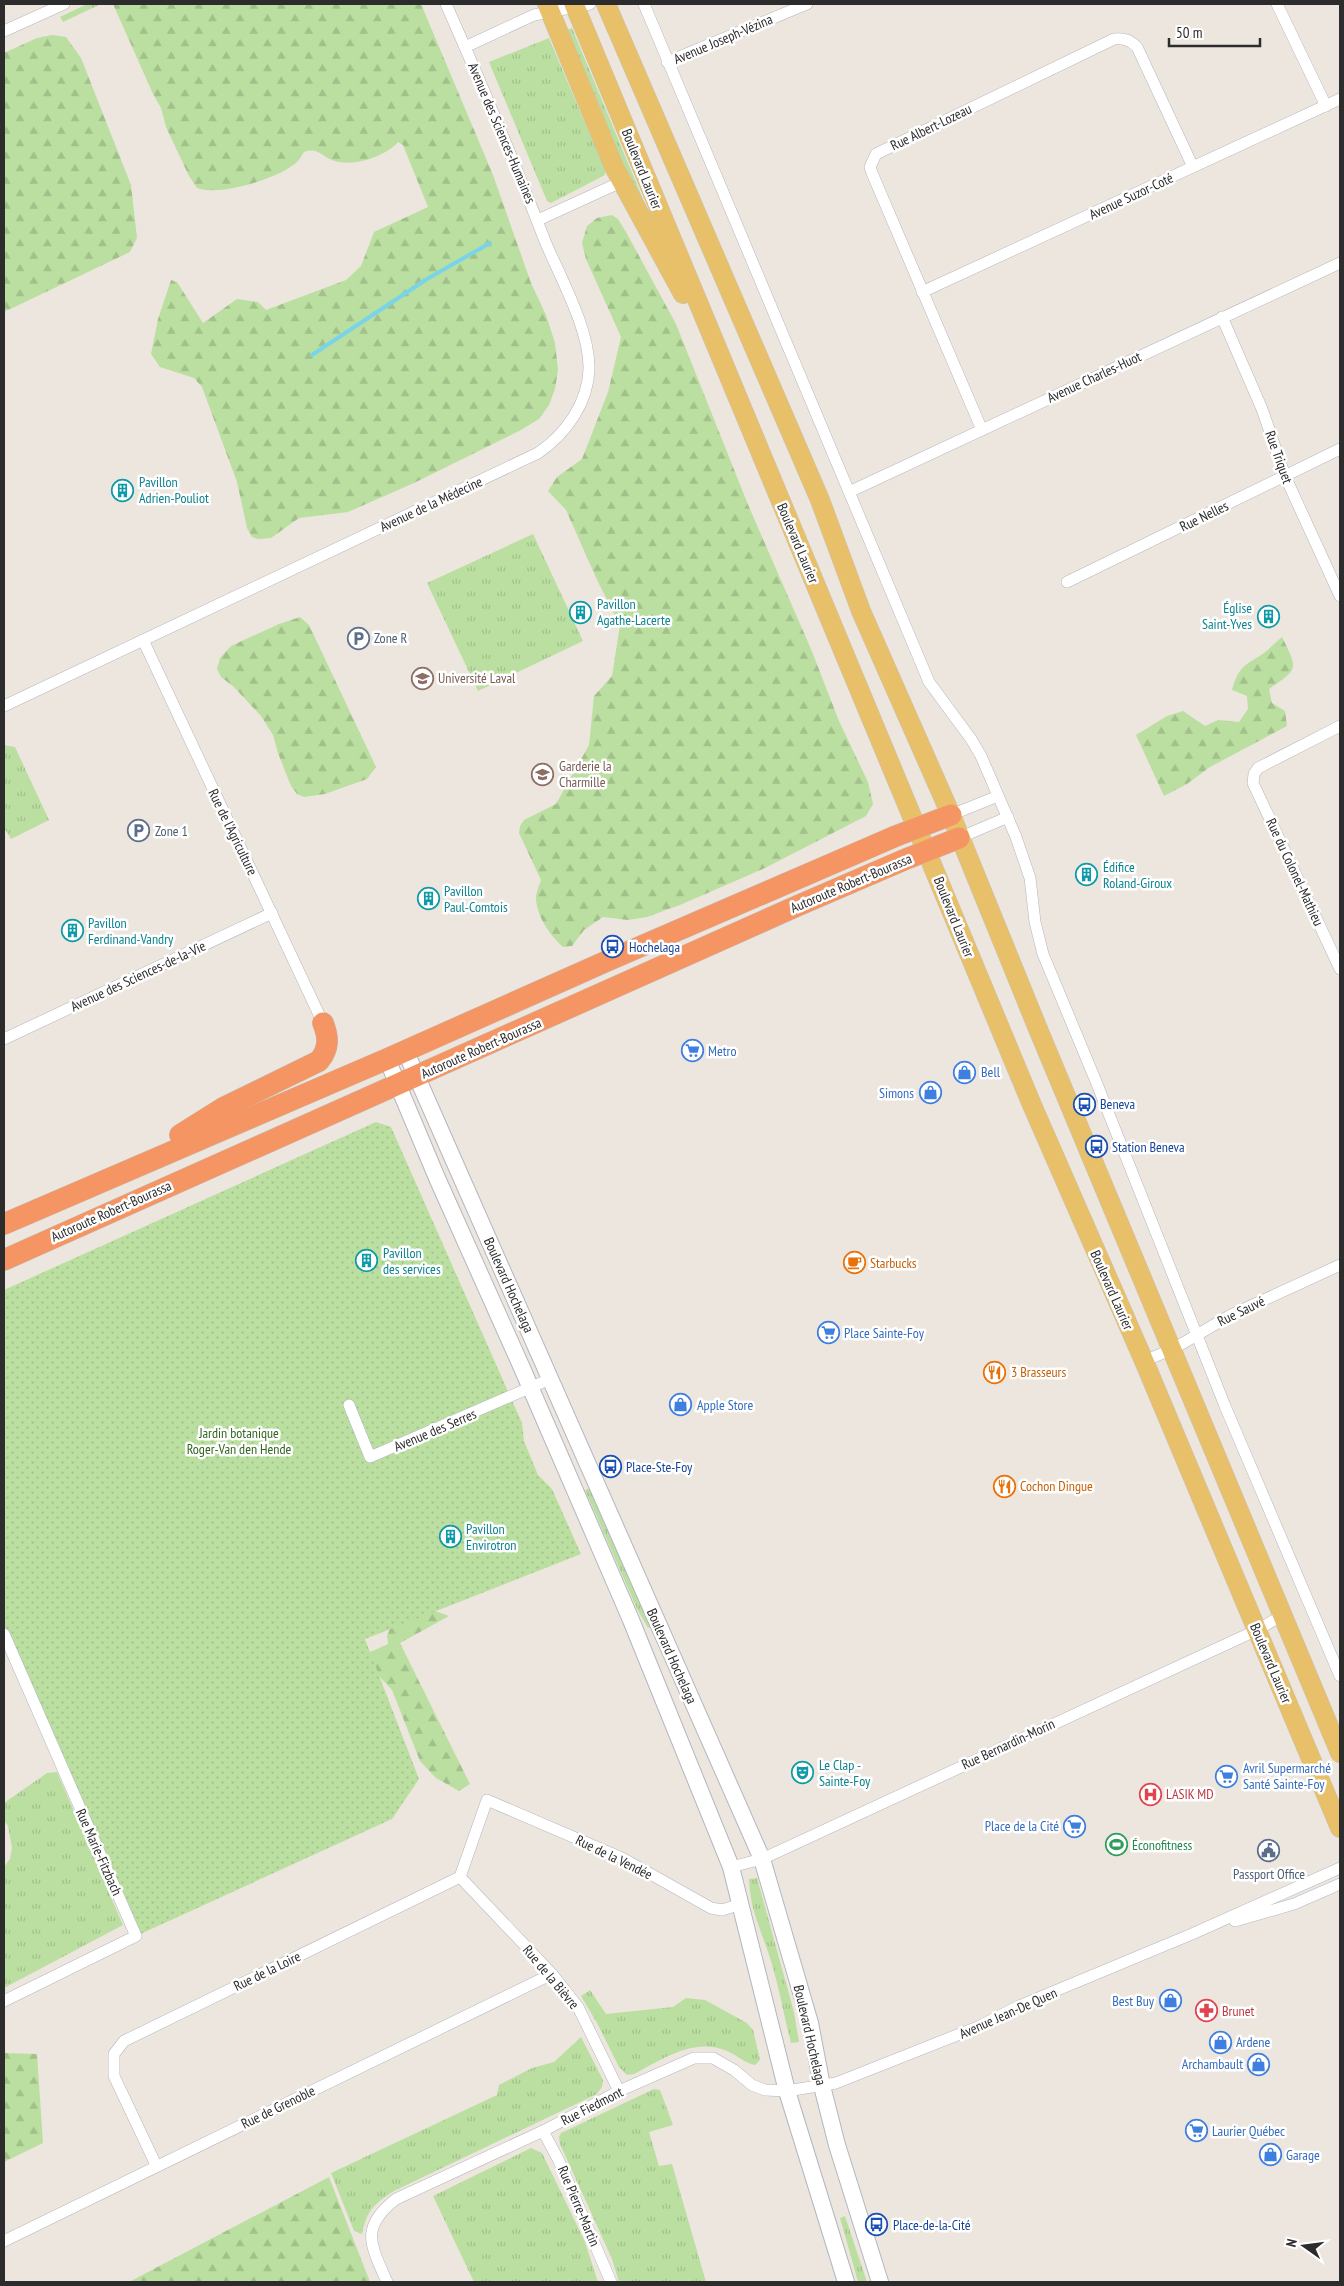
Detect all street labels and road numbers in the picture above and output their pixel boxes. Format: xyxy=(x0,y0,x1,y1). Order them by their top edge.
street label: Avenue Joseph-Vézina xyxy=(671,10,775,68)
street label: Avenue des Sciences-Humaines xyxy=(464,60,540,206)
street label: Rue Albert-Lozeau xyxy=(887,100,975,154)
street label: Boulevard Laurier xyxy=(618,126,666,212)
street label: Avenue Suzor-Coté xyxy=(1086,169,1176,223)
street label: Avenue Charles-Huot xyxy=(1044,347,1144,407)
street label: Rue Triquet xyxy=(1261,428,1297,486)
street label: Avenue de la Médecine xyxy=(377,472,485,536)
street label: Rue Nelles xyxy=(1177,496,1232,535)
street label: Boulevard Laurier xyxy=(773,500,823,586)
street label: Rue de l'Agriculture xyxy=(204,786,262,878)
street label: Rue du Colonel-Mathieu xyxy=(1262,815,1328,929)
street label: Autoroute Robert-Bourassa xyxy=(788,849,914,917)
street label: Boulevard Laurier xyxy=(930,874,978,960)
street label: Avenue des Sciences-de-la-Vie xyxy=(67,937,209,1015)
street label: Autoroute Robert-Bourassa xyxy=(418,1013,544,1083)
street label: Autoroute Robert-Bourassa xyxy=(48,1176,174,1246)
street label: Boulevard Hochelaga xyxy=(480,1235,538,1335)
street label: Boulevard Laurier xyxy=(1086,1247,1138,1333)
street label: Rue Sauvé xyxy=(1214,1292,1268,1330)
street label: Avenue des Serres xyxy=(391,1404,479,1455)
street label: Boulevard Hochelaga xyxy=(643,1606,701,1706)
street label: Boulevard Laurier xyxy=(1246,1620,1296,1706)
street label: Rue Bernardin-Morin xyxy=(959,1715,1057,1773)
street label: Rue Marie-Fitzbach xyxy=(72,1806,126,1898)
street label: Rue de la Vendée xyxy=(573,1831,655,1883)
street label: Rue de la Bièvre xyxy=(519,1941,583,2013)
street label: Rue de la Loire xyxy=(231,1947,304,1995)
street label: Boulevard Hochelaga xyxy=(790,1983,830,2087)
street label: Avenue Jean-De Quen xyxy=(956,1983,1060,2043)
street label: Rue de Grenoble xyxy=(238,2081,318,2133)
street label: Rue Fiedmont xyxy=(558,2083,626,2129)
street label: Rue Pierre-Martin xyxy=(554,2163,604,2249)

